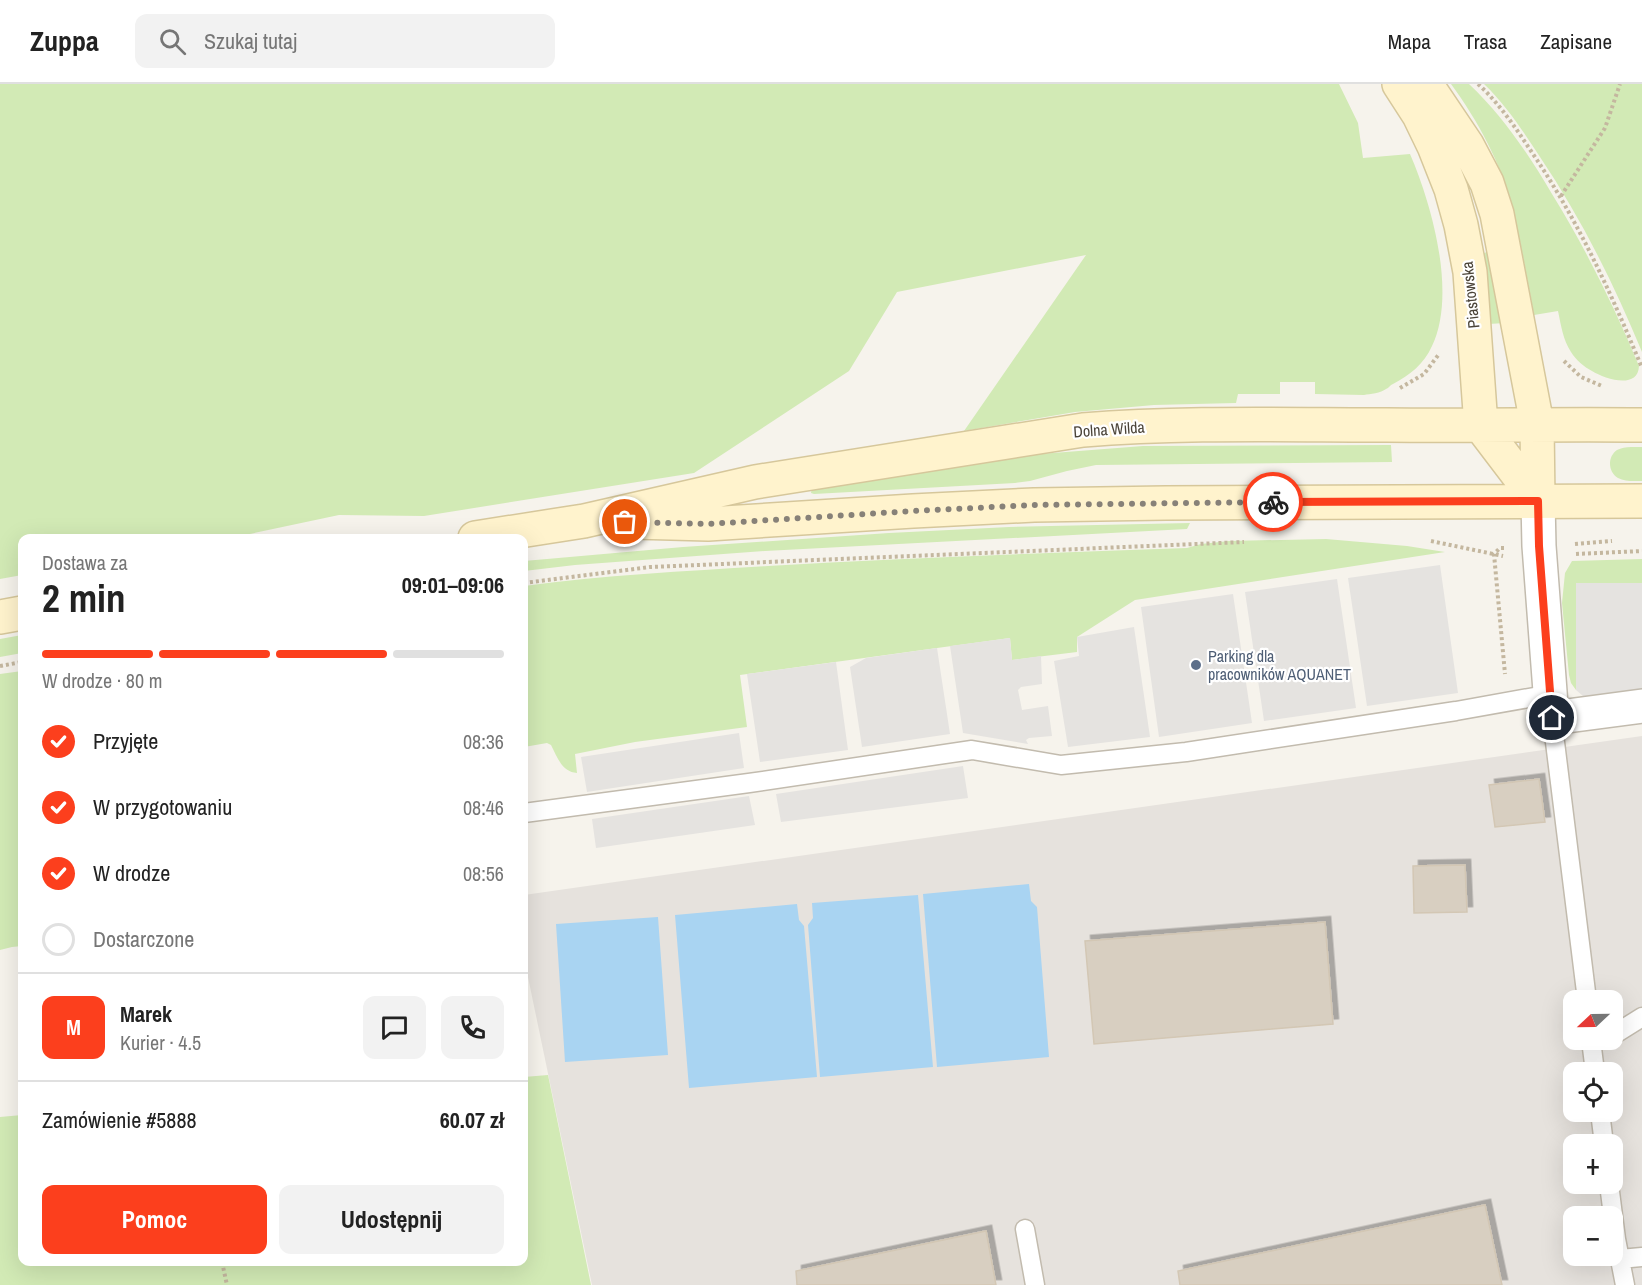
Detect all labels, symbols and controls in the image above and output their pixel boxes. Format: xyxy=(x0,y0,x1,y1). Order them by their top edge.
search box xyxy=(135,14,555,68)
text: Zuppa xyxy=(30,22,99,60)
icon: search xyxy=(156,25,189,58)
text: Szukaj tutaj xyxy=(204,26,297,56)
text: Mapa xyxy=(1388,27,1431,56)
text: Trasa xyxy=(1464,27,1507,56)
text: Zapisane xyxy=(1540,27,1612,56)
street label: Piastowska xyxy=(1455,260,1484,330)
street label: Dolna Wilda xyxy=(1073,415,1146,442)
courier xyxy=(1243,472,1303,532)
icon: bike xyxy=(1257,486,1290,519)
pin xyxy=(599,496,650,547)
icon: bag xyxy=(608,505,641,538)
text: Dostawa za xyxy=(42,549,128,576)
text: 09:01–09:06 xyxy=(402,570,504,600)
text: 2 min xyxy=(42,572,126,624)
place label: Parking dla pracowników AQUANET xyxy=(1208,645,1351,685)
marker: Parking dla pracowników AQUANET xyxy=(1189,658,1203,672)
text: W drodze · 80 m xyxy=(42,667,162,694)
pin xyxy=(1526,692,1577,743)
icon: home xyxy=(1535,701,1568,734)
icon: check xyxy=(42,725,75,758)
text: Przyjęte xyxy=(93,726,158,756)
text: 08:36 xyxy=(463,728,504,755)
icon: check xyxy=(42,791,75,824)
text: W przygotowaniu xyxy=(93,792,232,822)
text: 08:46 xyxy=(463,794,504,821)
icon: check xyxy=(42,857,75,890)
text: W drodze xyxy=(93,858,170,888)
text: 08:56 xyxy=(463,860,504,887)
text: Dostarczone xyxy=(93,924,194,954)
north arrow xyxy=(1563,990,1623,1050)
map controls xyxy=(1563,990,1623,1266)
button: chat xyxy=(363,996,426,1059)
button: phone xyxy=(441,996,504,1059)
text: Marek xyxy=(120,999,172,1029)
text: M xyxy=(66,1012,81,1042)
text: Kurier · 4.5 xyxy=(120,1029,201,1056)
button: locate xyxy=(1563,1062,1623,1122)
text: Zamówienie #5888 xyxy=(42,1105,196,1135)
text: 60.07 zł xyxy=(440,1105,504,1135)
button: + xyxy=(1563,1134,1623,1194)
button: Pomoc xyxy=(42,1185,267,1254)
button: Udostępnij xyxy=(279,1185,504,1254)
button: − xyxy=(1563,1206,1623,1266)

